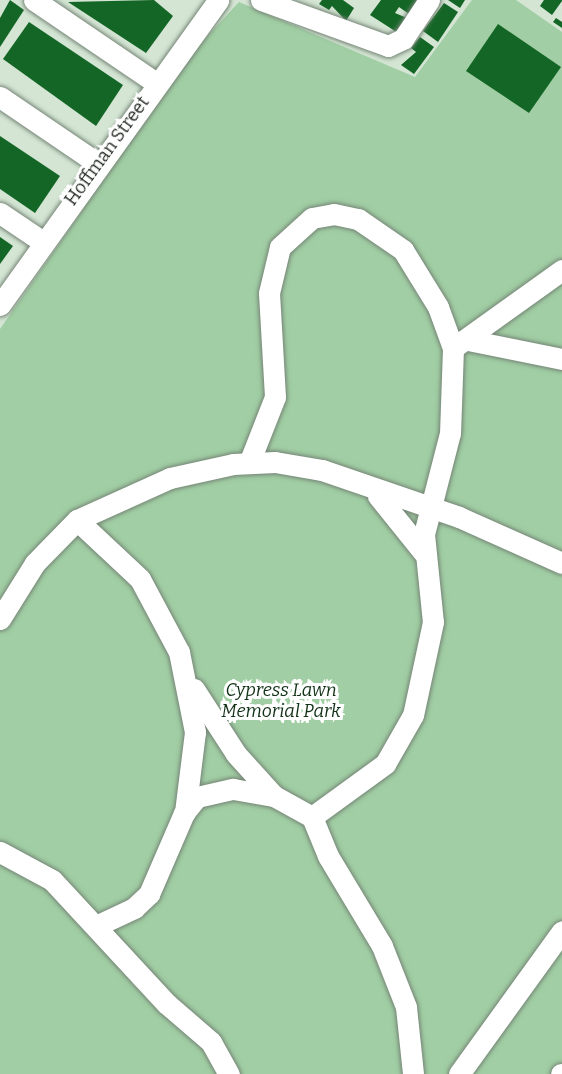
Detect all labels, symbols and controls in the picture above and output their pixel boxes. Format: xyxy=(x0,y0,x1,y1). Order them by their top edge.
street label: Hoffman Street xyxy=(60,92,154,210)
park label: Cypress Lawn Memorial Park xyxy=(221,680,341,722)

